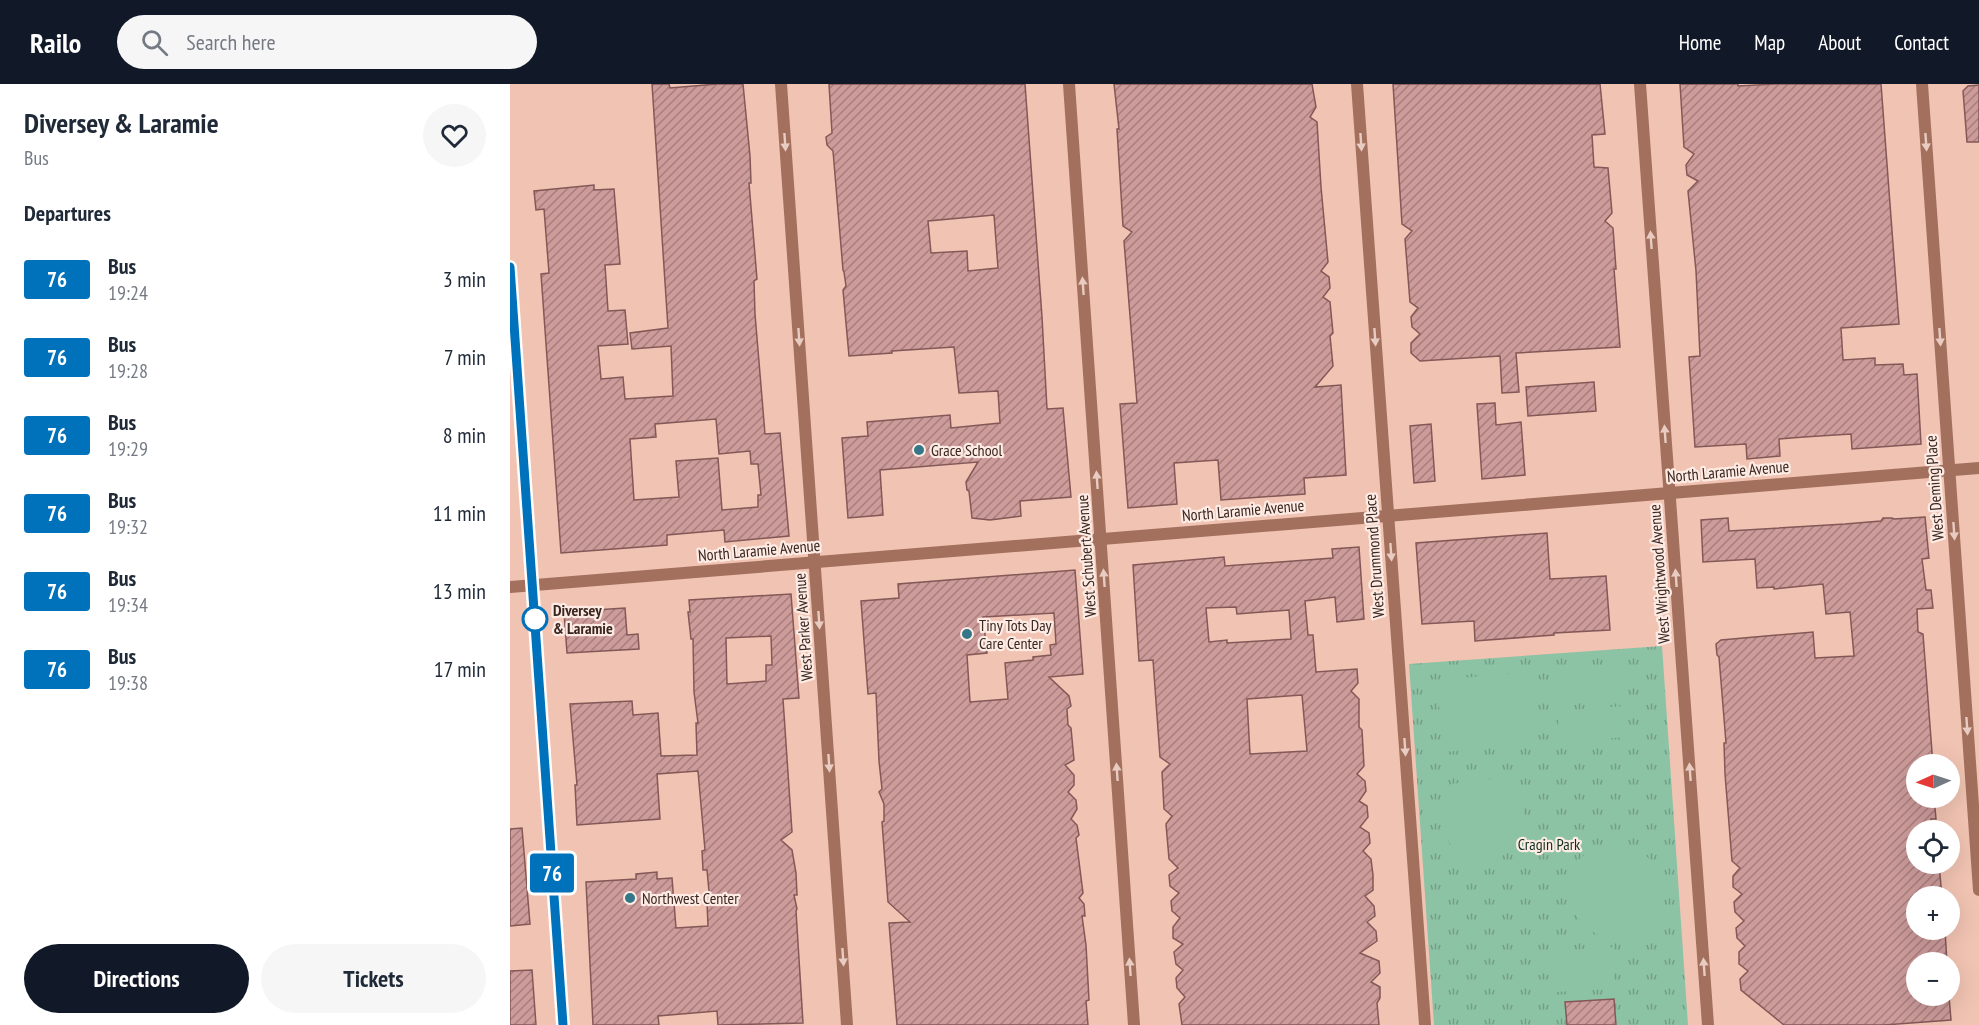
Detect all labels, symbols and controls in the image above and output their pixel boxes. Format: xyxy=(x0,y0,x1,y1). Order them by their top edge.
search box xyxy=(117,15,537,69)
text: Railo xyxy=(30,24,81,61)
icon: search xyxy=(138,26,171,59)
text: Search here xyxy=(186,28,276,56)
text: Home xyxy=(1679,29,1721,56)
text: Map xyxy=(1754,29,1785,56)
text: About xyxy=(1818,29,1861,56)
text: Contact xyxy=(1894,29,1949,56)
text: Diversey & Laramie xyxy=(24,104,219,141)
button: heart xyxy=(423,104,486,167)
one-way arrow xyxy=(781,133,790,152)
one-way arrow xyxy=(1356,133,1366,152)
one-way arrow xyxy=(1921,133,1931,152)
text: Bus xyxy=(24,145,49,171)
text: Departures xyxy=(24,199,111,227)
one-way arrow xyxy=(1647,230,1656,249)
text: Bus xyxy=(108,252,136,280)
text: 3 min xyxy=(443,265,486,293)
text: 76 xyxy=(47,266,67,293)
one-way arrow xyxy=(1079,276,1088,295)
text: 19:24 xyxy=(108,280,148,306)
one-way arrow xyxy=(794,327,804,346)
one-way arrow xyxy=(1370,327,1380,346)
one-way arrow xyxy=(1935,327,1944,346)
text: Bus xyxy=(108,330,136,358)
text: 7 min xyxy=(444,343,486,371)
text: 76 xyxy=(47,344,67,371)
text: 19:28 xyxy=(108,358,148,384)
text: Bus xyxy=(108,408,136,436)
text: 8 min xyxy=(443,421,486,449)
text: 76 xyxy=(47,422,67,449)
one-way arrow xyxy=(1660,425,1670,444)
street label: West Deming Place xyxy=(1920,435,1948,541)
text: 19:29 xyxy=(108,436,148,462)
place label: Grace School xyxy=(931,440,1002,460)
marker: Grace School xyxy=(912,443,926,457)
street label: North Laramie Avenue xyxy=(1666,456,1790,486)
one-way arrow xyxy=(1092,471,1102,490)
text: Bus xyxy=(108,486,136,514)
street label: West Drummond Place xyxy=(1360,493,1388,619)
street label: West Schubert Avenue xyxy=(1072,494,1100,618)
street label: North Laramie Avenue xyxy=(1181,495,1305,525)
text: 11 min xyxy=(433,499,486,527)
text: 76 xyxy=(47,500,67,527)
street label: West Wrightwood Avenue xyxy=(1644,504,1674,644)
text: 19:32 xyxy=(108,514,148,540)
one-way arrow xyxy=(1949,522,1958,541)
street label: North Laramie Avenue xyxy=(697,535,821,565)
one-way arrow xyxy=(1386,543,1395,562)
text: Bus xyxy=(108,564,136,592)
one-way arrow xyxy=(1099,568,1109,587)
one-way arrow xyxy=(1671,568,1680,587)
street label: West Parker Avenue xyxy=(789,572,817,682)
text: 13 min xyxy=(433,577,486,605)
text: 76 xyxy=(47,578,67,605)
text: 19:34 xyxy=(108,592,148,618)
place label: Diversey & Laramie xyxy=(553,600,613,638)
marker: Diversey & Laramie xyxy=(522,606,548,632)
one-way arrow xyxy=(814,610,824,629)
place label: Tiny Tots Day Care Center xyxy=(979,615,1052,653)
marker: Tiny Tots Day Care Center xyxy=(960,627,974,641)
text: Bus xyxy=(108,642,136,670)
text: 17 min xyxy=(434,655,486,683)
text: 76 xyxy=(47,656,67,683)
text: 19:38 xyxy=(108,670,148,696)
one-way arrow xyxy=(1963,716,1972,735)
one-way arrow xyxy=(1400,737,1409,756)
one-way arrow xyxy=(824,753,834,772)
north arrow xyxy=(1906,754,1960,808)
map controls xyxy=(1906,754,1960,1006)
one-way arrow xyxy=(1112,763,1122,782)
one-way arrow xyxy=(1685,763,1695,782)
button: locate xyxy=(1906,820,1960,874)
park label: Cragin Park xyxy=(1518,834,1581,854)
line badge: 76 xyxy=(525,854,579,892)
text: 76 xyxy=(542,860,562,887)
button: + xyxy=(1906,886,1960,940)
place label: Northwest Center xyxy=(642,888,739,908)
marker: Northwest Center xyxy=(623,891,637,905)
button: Directions xyxy=(24,944,249,1013)
button: Tickets xyxy=(261,944,486,1013)
one-way arrow xyxy=(838,948,847,967)
button: − xyxy=(1906,952,1960,1006)
one-way arrow xyxy=(1126,957,1135,976)
one-way arrow xyxy=(1699,957,1709,976)

